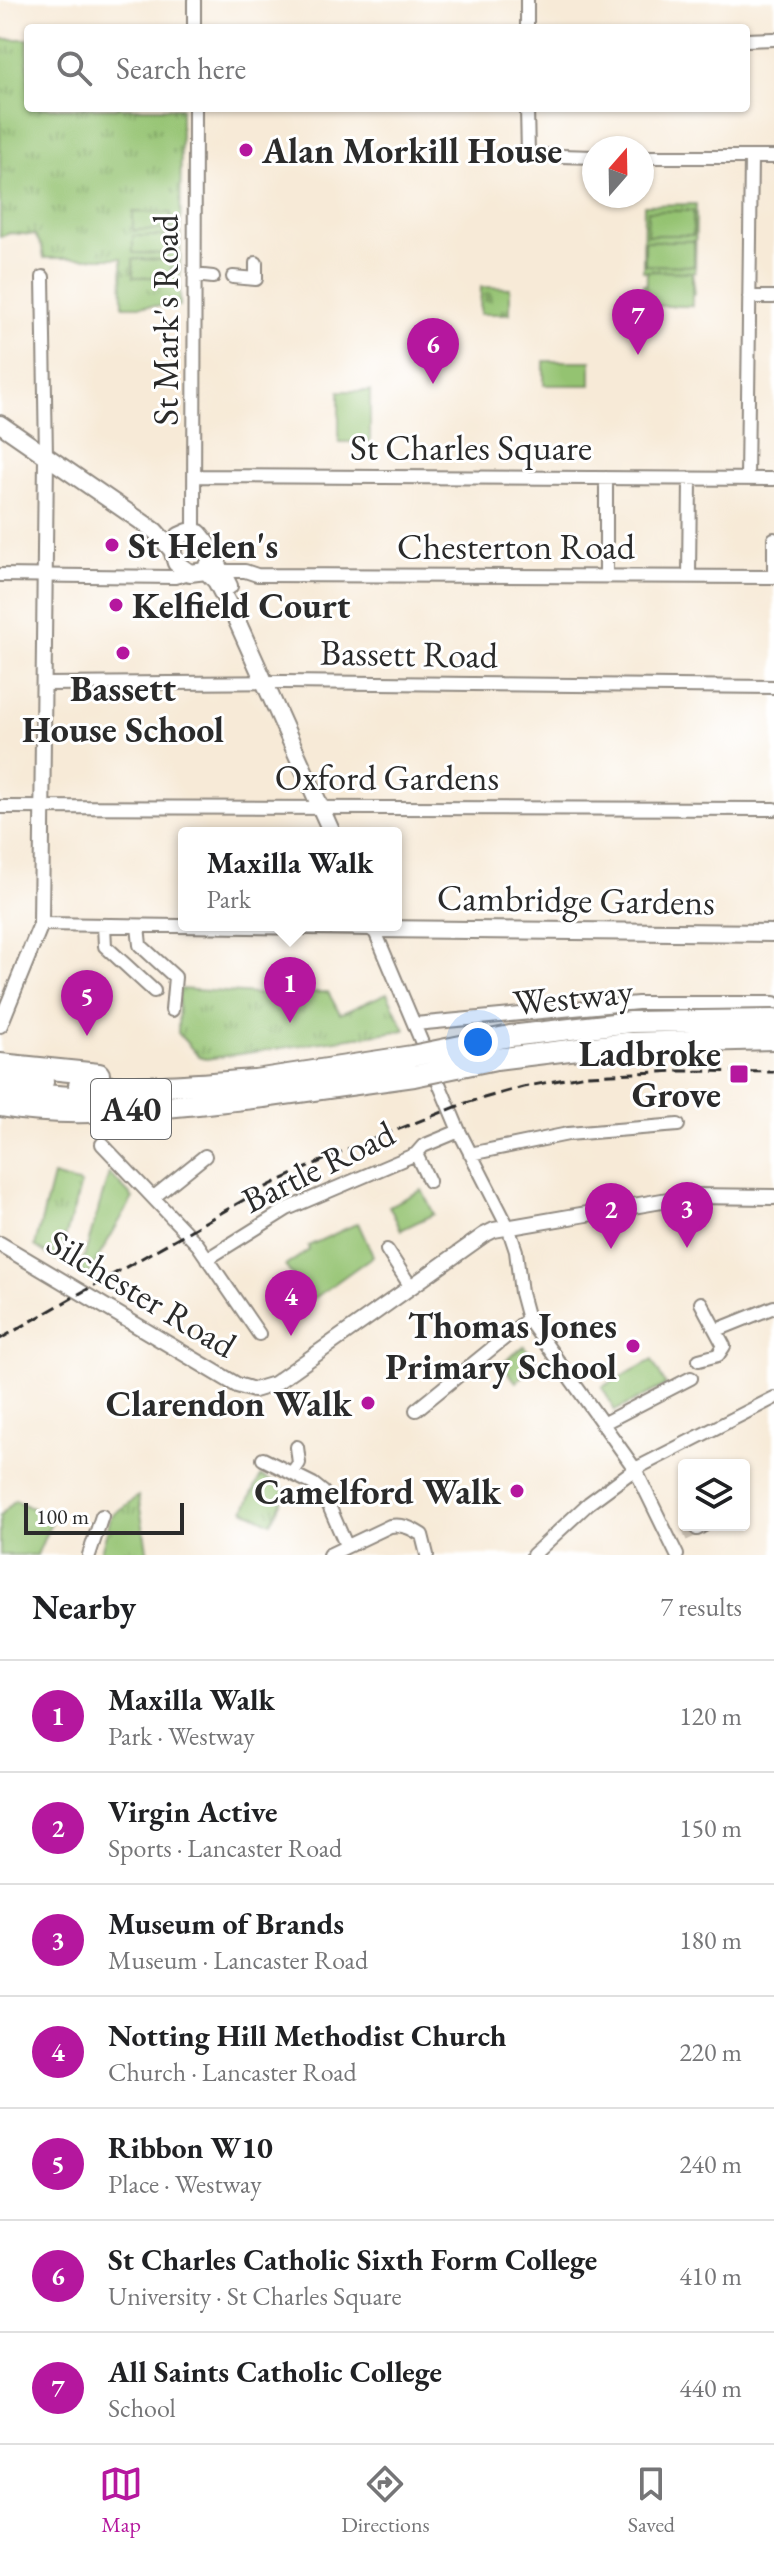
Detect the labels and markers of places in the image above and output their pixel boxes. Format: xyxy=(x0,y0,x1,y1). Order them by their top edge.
place label: Alan Morkill House xyxy=(261,127,562,174)
marker: Alan Morkill House xyxy=(237,141,255,159)
pin: 7 xyxy=(612,289,664,355)
pin: 6 xyxy=(407,318,459,384)
place label: St Helen's xyxy=(128,522,278,569)
marker: St Helen's xyxy=(103,536,121,554)
place label: Kelfield Court xyxy=(132,582,351,629)
marker: Kelfield Court xyxy=(107,596,125,614)
marker: Bassett House School xyxy=(114,644,132,662)
place label: Bassett House School xyxy=(22,665,224,753)
pin: 1 xyxy=(264,957,316,1023)
pin: 5 xyxy=(61,970,113,1036)
place label: Ladbroke Grove xyxy=(579,1030,721,1118)
marker: Ladbroke Grove xyxy=(728,1063,750,1085)
pin: 3 xyxy=(661,1182,713,1248)
pin: 2 xyxy=(585,1183,637,1249)
pin: 4 xyxy=(265,1270,317,1336)
place label: Thomas Jones Primary School xyxy=(385,1302,617,1390)
marker: Thomas Jones Primary School xyxy=(624,1337,642,1355)
place label: Clarendon Walk xyxy=(106,1380,353,1427)
marker: Clarendon Walk xyxy=(359,1394,377,1412)
place label: Camelford Walk xyxy=(254,1468,502,1515)
marker: Camelford Walk xyxy=(508,1482,526,1500)

